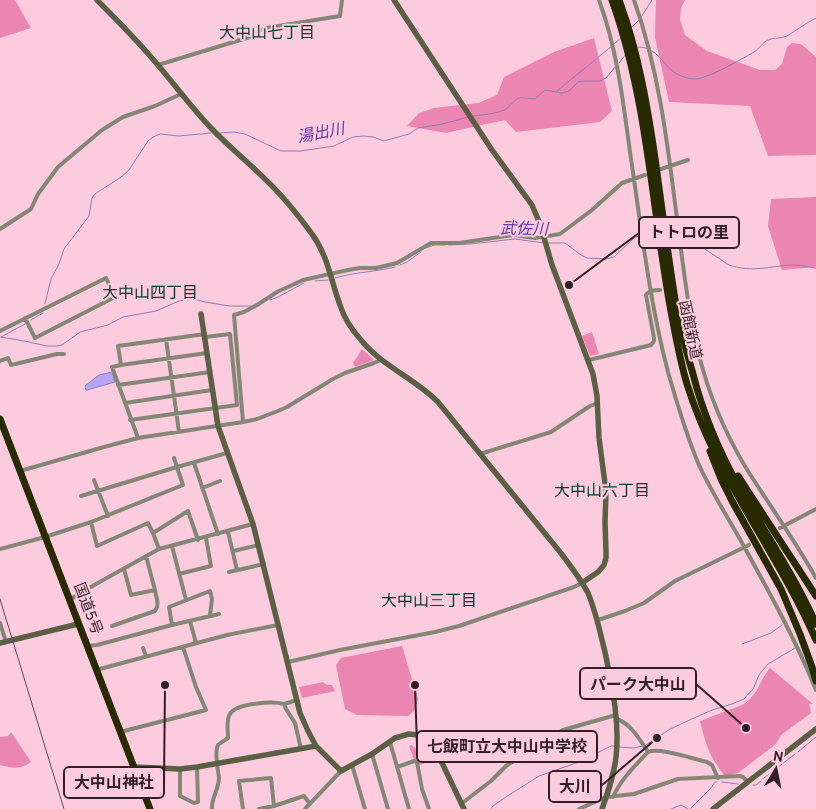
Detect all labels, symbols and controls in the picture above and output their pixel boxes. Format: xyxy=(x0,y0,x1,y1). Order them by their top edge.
district label: 大中山七丁目 xyxy=(219,24,315,44)
water label: 湯出川 xyxy=(296,119,348,148)
callout: トトロの里 xyxy=(639,217,739,248)
water label: 武佐川 xyxy=(500,220,550,240)
text: トトロの里 xyxy=(649,224,729,244)
district label: 大中山四丁目 xyxy=(102,284,198,304)
street label: 函館新道 xyxy=(673,299,705,361)
district label: 大中山六丁目 xyxy=(554,482,650,502)
street label: 国道5号 xyxy=(68,580,106,638)
district label: 大中山三丁目 xyxy=(381,592,477,612)
callout: パーク大中山 xyxy=(580,668,696,699)
text: パーク大中山 xyxy=(590,676,686,696)
callout: 七飯町立大中山中学校 xyxy=(417,731,597,762)
text: 七飯町立大中山中学校 xyxy=(427,738,587,758)
north arrow xyxy=(751,744,801,794)
text: N xyxy=(772,748,784,767)
callout: 大中山神社 xyxy=(64,767,164,798)
callout: 大川 xyxy=(549,771,601,802)
text: 大中山神社 xyxy=(74,773,154,794)
text: 大川 xyxy=(559,778,591,798)

